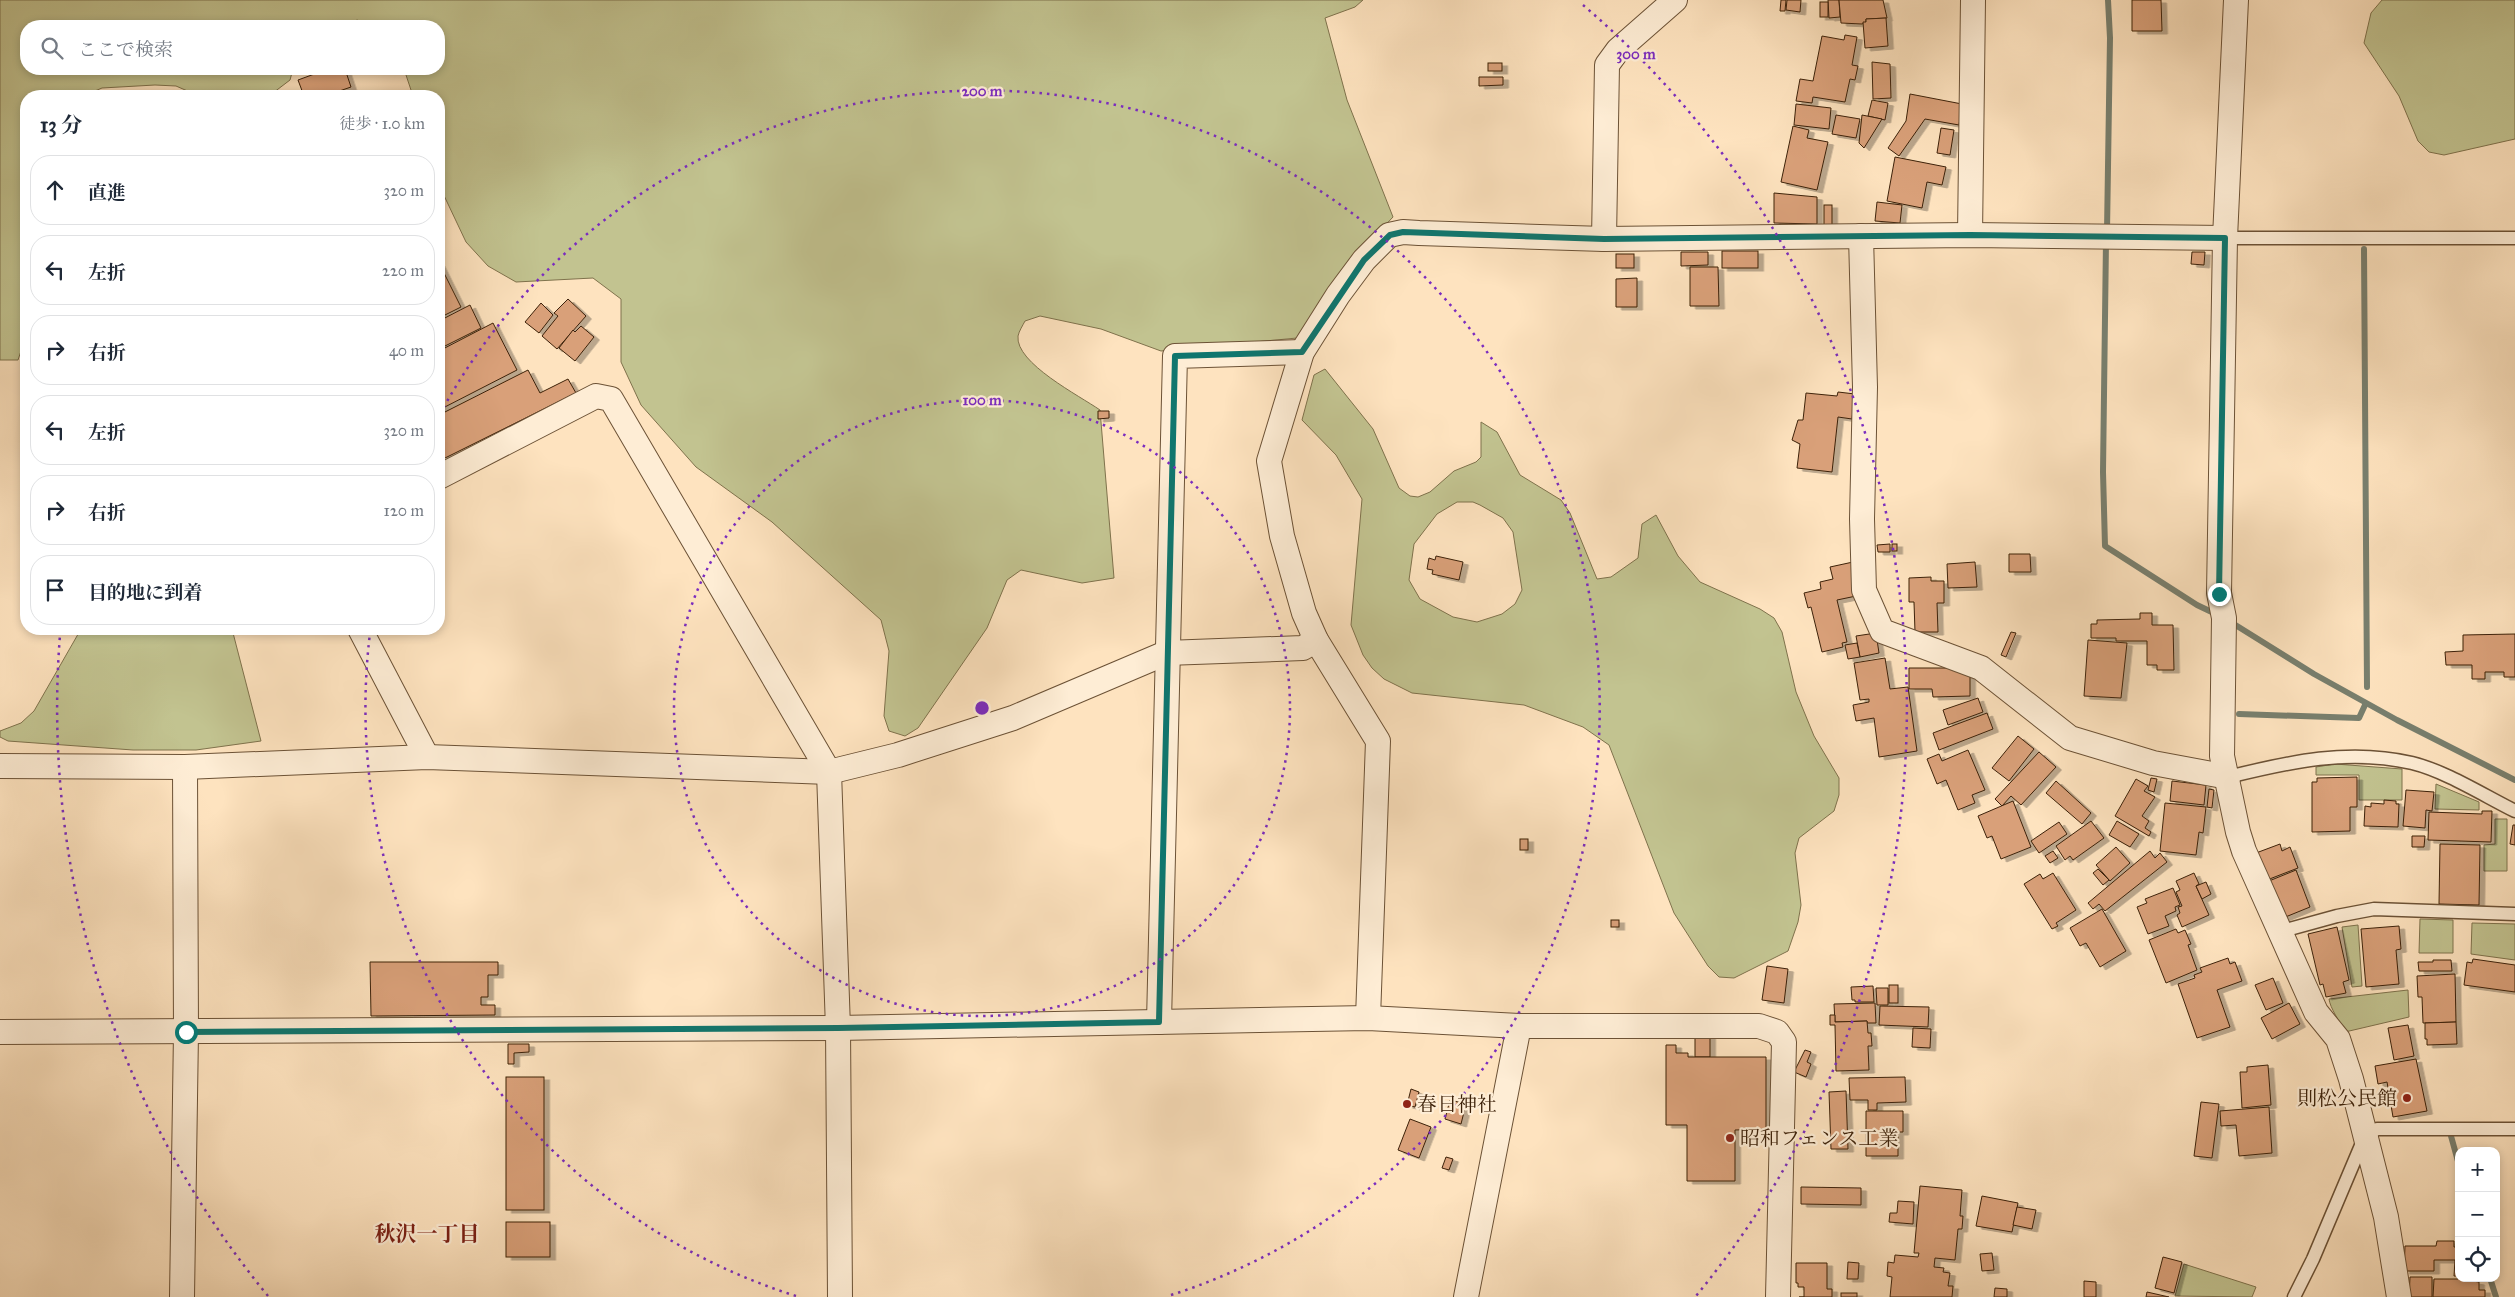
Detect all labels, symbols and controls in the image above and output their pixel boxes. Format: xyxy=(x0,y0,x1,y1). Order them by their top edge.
search box xyxy=(20,20,445,75)
icon: search xyxy=(38,34,66,62)
text: ここで検索 xyxy=(78,38,173,61)
text: 300 m xyxy=(1616,45,1656,64)
text: 200 m xyxy=(962,82,1003,100)
text: 13 分 xyxy=(40,112,82,138)
text: 徒歩 · 1.0 km xyxy=(339,114,425,133)
icon: ahead xyxy=(41,176,69,204)
text: 直進 xyxy=(88,181,126,204)
text: 320 m xyxy=(384,181,424,200)
icon: left xyxy=(41,256,69,284)
text: 左折 xyxy=(88,261,126,284)
text: 220 m xyxy=(382,261,424,280)
icon: right xyxy=(41,336,69,364)
text: 右折 xyxy=(88,341,126,364)
text: 40 m xyxy=(389,341,424,360)
text: 100 m xyxy=(962,391,1002,409)
icon: left xyxy=(41,416,69,444)
text: 左折 xyxy=(88,421,126,444)
text: 320 m xyxy=(384,421,424,440)
icon: right xyxy=(41,496,69,524)
text: 右折 xyxy=(88,501,126,524)
text: 120 m xyxy=(384,501,424,520)
icon: arrive xyxy=(41,576,69,604)
text: 目的地に到着 xyxy=(88,581,202,604)
route end xyxy=(2208,583,2231,606)
centre of rings xyxy=(973,699,991,717)
route start xyxy=(175,1021,198,1044)
place label: 則松公民館 xyxy=(2297,1086,2397,1110)
place label: 春日神社 xyxy=(1417,1092,1497,1116)
marker: 則松公民館 xyxy=(2401,1092,2413,1104)
marker: 春日神社 xyxy=(1401,1098,1413,1110)
place label: 昭和フェンス工業 xyxy=(1740,1126,1898,1150)
marker: 昭和フェンス工業 xyxy=(1724,1132,1736,1144)
map controls xyxy=(2455,1147,2500,1282)
button: + xyxy=(2455,1147,2500,1192)
button: − xyxy=(2455,1192,2500,1237)
district label: 秋沢一丁目 xyxy=(375,1221,480,1247)
button: locate xyxy=(2455,1237,2500,1282)

